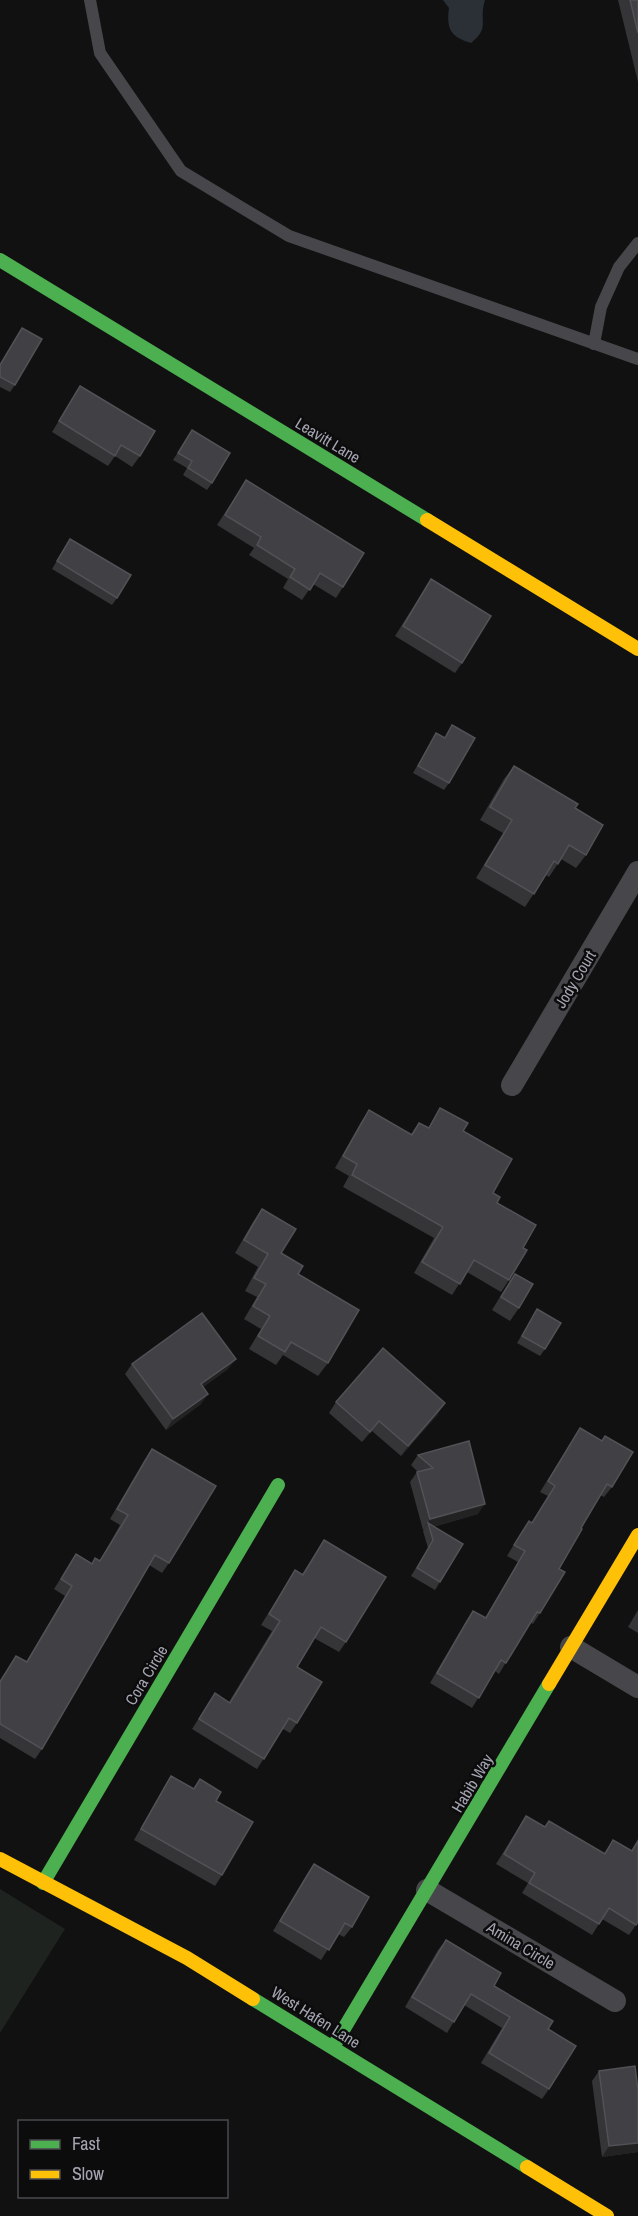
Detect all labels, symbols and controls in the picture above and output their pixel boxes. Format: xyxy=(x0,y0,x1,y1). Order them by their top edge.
street label: Leavitt Lane xyxy=(291,412,365,468)
street label: Jody Court xyxy=(549,946,601,1012)
street label: Cora Circle xyxy=(119,1641,173,1709)
street label: Habib Way xyxy=(446,1749,498,1816)
street label: Amina Circle xyxy=(482,1916,559,1974)
street label: West Hafen Lane xyxy=(267,1981,365,2053)
legend xyxy=(18,2120,228,2198)
text: Fast xyxy=(72,2131,100,2156)
text: Slow xyxy=(72,2161,104,2186)

